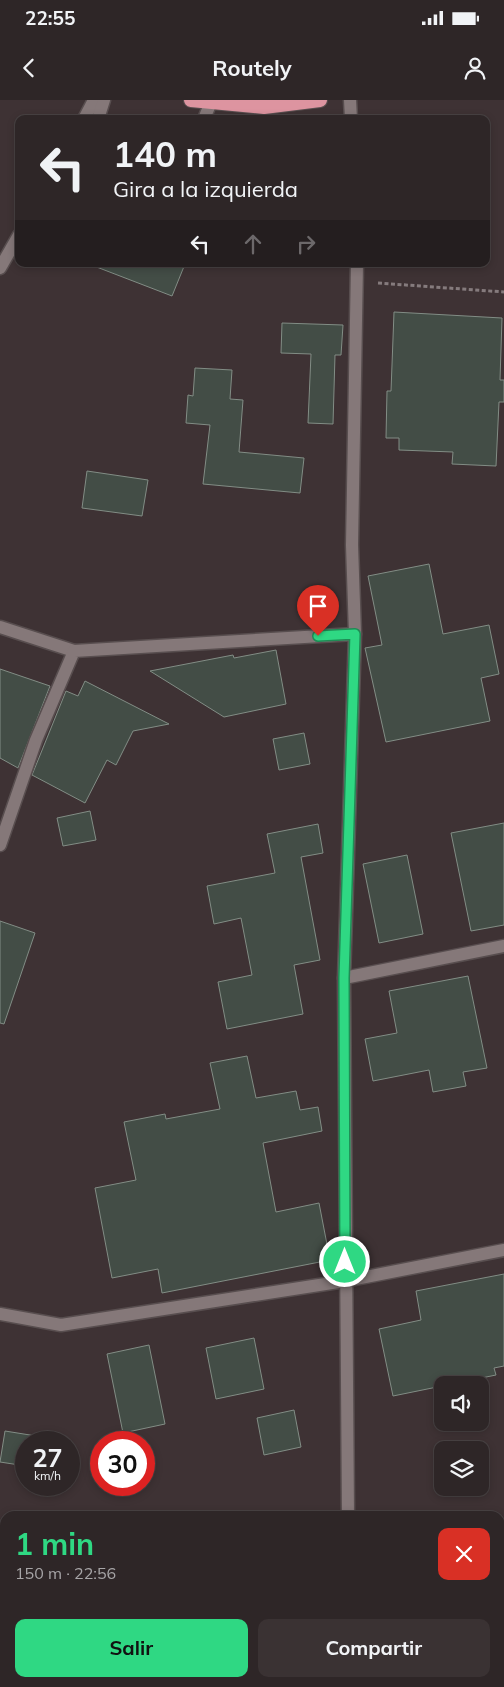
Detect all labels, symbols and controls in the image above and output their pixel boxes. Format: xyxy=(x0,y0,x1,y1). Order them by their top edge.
text: 22:55 xyxy=(25,6,75,30)
icon: back xyxy=(15,54,43,82)
text: Routely xyxy=(212,54,292,82)
icon: person xyxy=(461,54,489,82)
text: 140 m xyxy=(113,132,217,176)
icon: left xyxy=(30,135,95,200)
text: Gira a la izquierda xyxy=(113,175,298,203)
icon: left xyxy=(186,230,214,258)
icon: ahead xyxy=(239,230,267,258)
icon: right xyxy=(292,230,320,258)
pin xyxy=(297,585,339,636)
icon: arrive xyxy=(304,592,332,620)
position arrow xyxy=(318,1235,370,1287)
map controls xyxy=(434,1376,489,1496)
button: sound xyxy=(434,1376,489,1431)
speed limit sign: 30 xyxy=(90,1431,155,1496)
button: layers xyxy=(434,1441,489,1496)
text: 27 xyxy=(32,1442,63,1473)
text: km/h xyxy=(34,1468,61,1483)
text: 1 min xyxy=(15,1525,94,1563)
button: close xyxy=(438,1528,490,1580)
text: 150 m · 22:56 xyxy=(15,1563,116,1583)
button: Salir xyxy=(15,1619,248,1677)
button: Compartir xyxy=(258,1619,490,1677)

